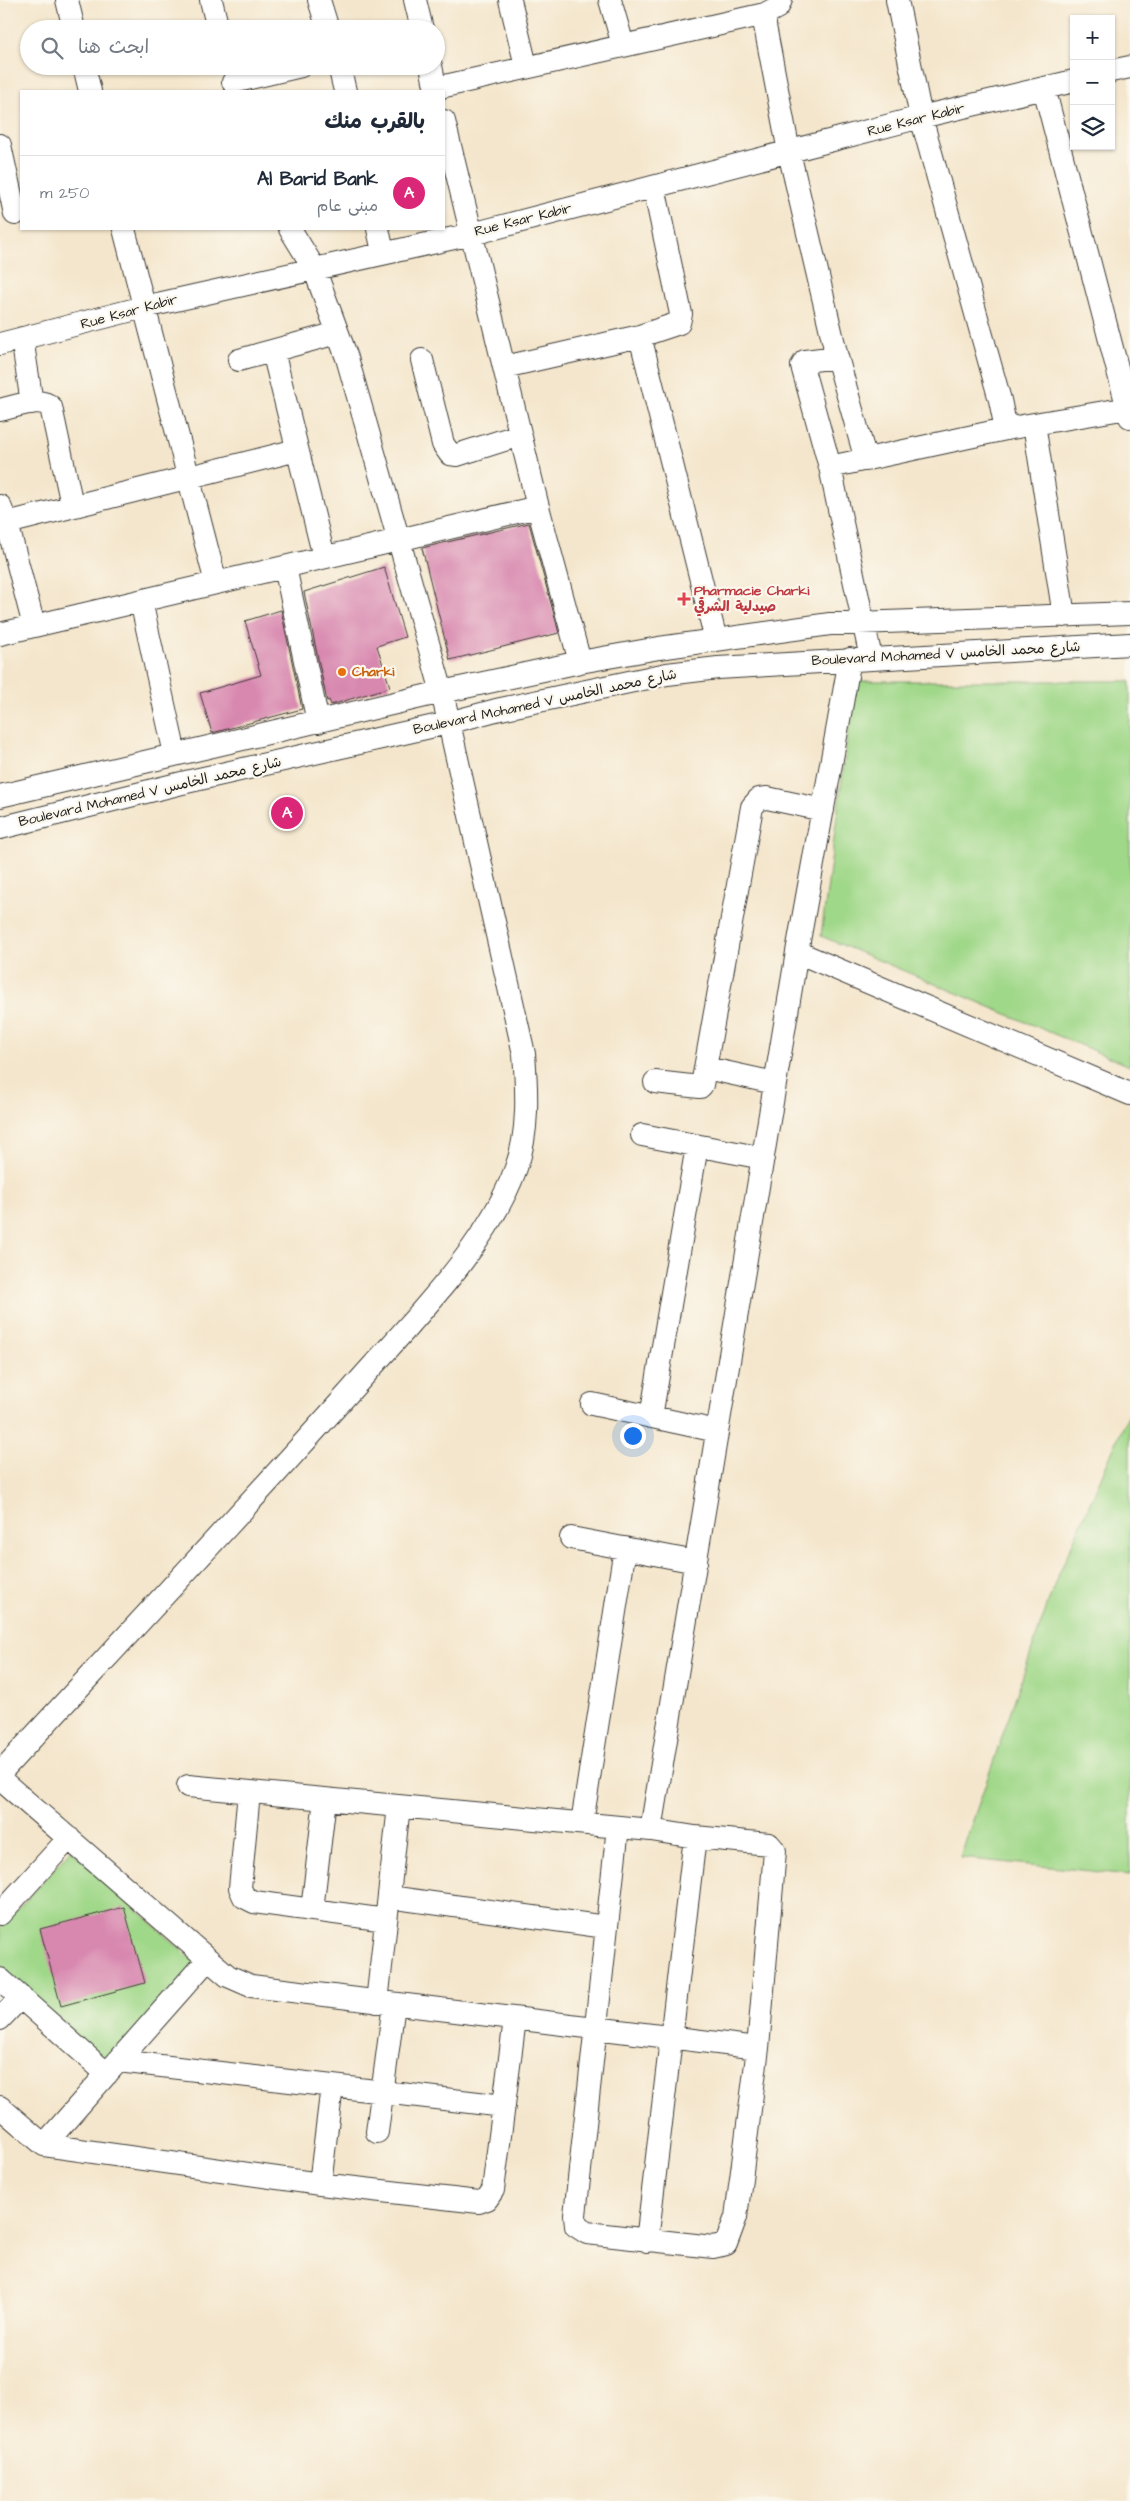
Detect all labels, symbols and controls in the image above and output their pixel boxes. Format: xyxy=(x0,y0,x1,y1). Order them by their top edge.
map controls xyxy=(1070,15,1115,150)
button: + xyxy=(1070,15,1115,60)
search box xyxy=(20,20,445,75)
icon: search xyxy=(38,34,66,62)
text: ابحث هنا xyxy=(78,34,149,61)
button: − xyxy=(1070,60,1115,105)
street label: Rue Ksar Kabir xyxy=(865,98,967,142)
button: layers xyxy=(1070,105,1115,150)
text: بالقرب منك xyxy=(324,107,425,136)
text: Al Barid Bank xyxy=(257,166,378,193)
text: 250 m xyxy=(40,182,89,204)
text: A xyxy=(404,182,414,204)
text: مبنى عام xyxy=(317,195,378,217)
street label: Rue Ksar Kabir xyxy=(472,198,574,242)
street label: Rue Ksar Kabir xyxy=(78,289,180,335)
place label: Pharmacie Charki صيدلية الشرقي xyxy=(694,581,810,617)
marker: Pharmacie Charki صيدلية الشرقي xyxy=(678,593,690,605)
street label: Boulevard Mohamed V شارع محمد الخامس xyxy=(811,637,1081,671)
place label: Charki xyxy=(352,662,395,682)
street label: Boulevard Mohamed V شارع محمد الخامس xyxy=(411,664,679,740)
marker: Charki xyxy=(336,666,348,678)
street label: Boulevard Mohamed V شارع محمد الخامس xyxy=(17,752,283,832)
pin: A xyxy=(271,794,303,832)
your location xyxy=(620,1423,646,1449)

